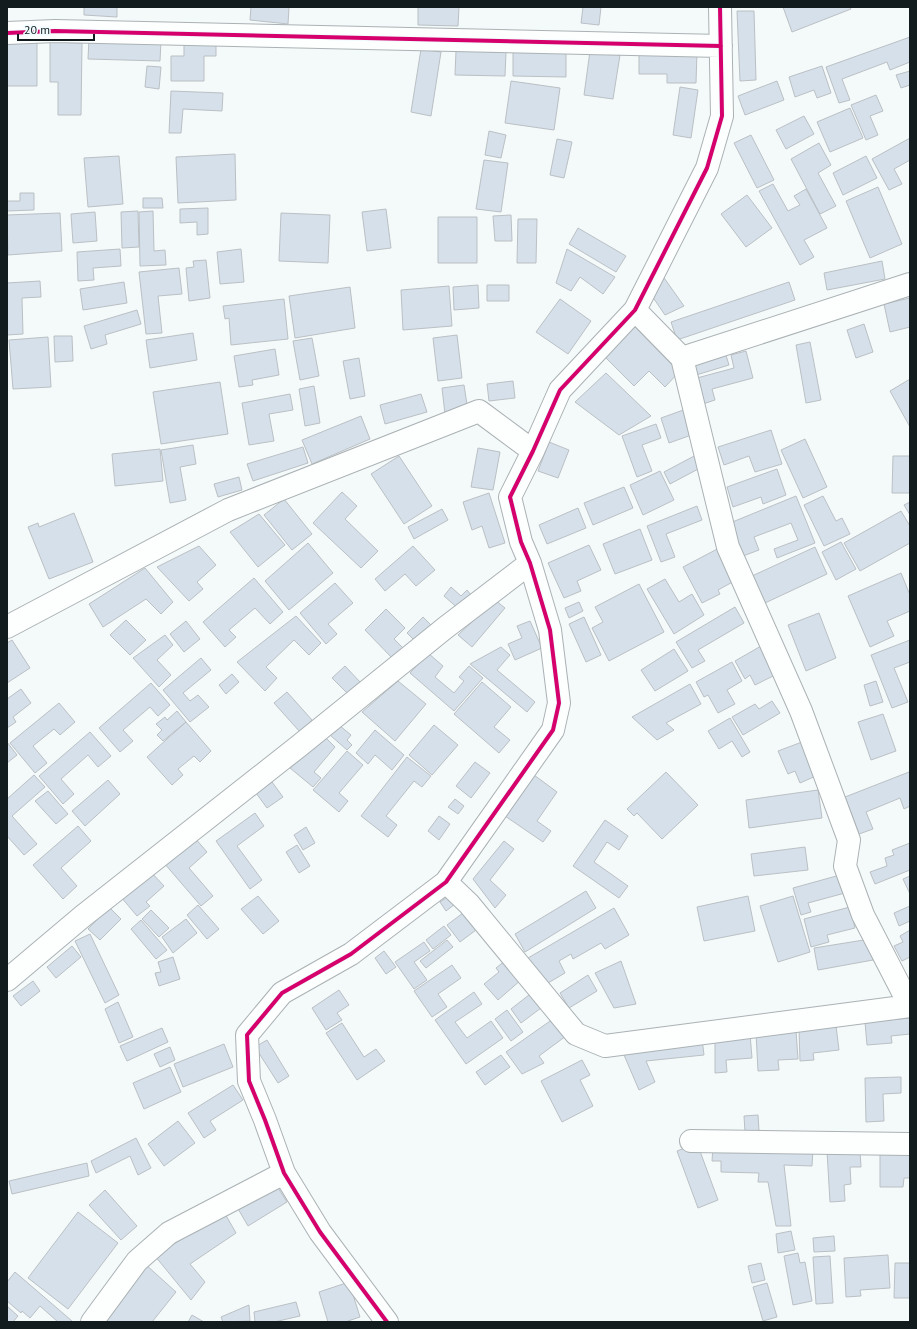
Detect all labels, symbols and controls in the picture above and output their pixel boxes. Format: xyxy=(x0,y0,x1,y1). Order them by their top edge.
scale bar xyxy=(18,16,94,42)
text: 20 m xyxy=(24,22,50,37)

